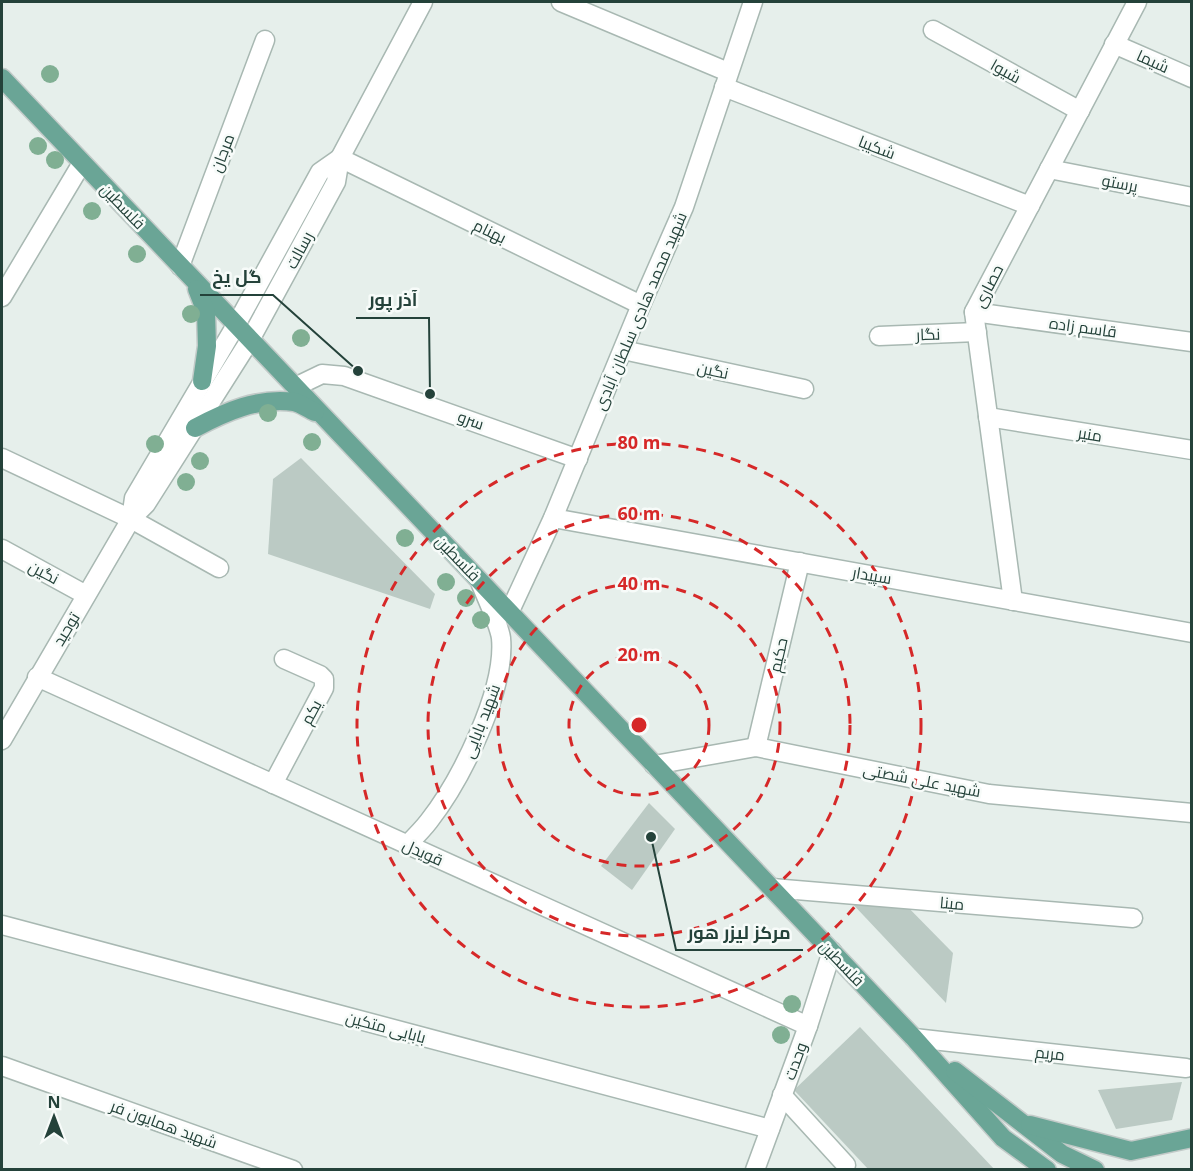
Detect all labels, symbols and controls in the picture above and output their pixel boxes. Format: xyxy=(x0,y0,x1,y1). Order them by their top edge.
street label: شیما xyxy=(1133,44,1173,78)
street label: شیوا xyxy=(987,54,1025,88)
street label: شکیبا xyxy=(855,130,899,164)
street label: مرجان xyxy=(205,131,239,175)
street label: پرستو xyxy=(1100,169,1141,198)
street label: فلسطین xyxy=(96,178,150,234)
street label: شهید محمد هادی سلطان آبادی xyxy=(588,209,692,413)
street label: بهنام xyxy=(469,214,510,249)
street label: رسالت xyxy=(280,227,318,273)
callout: گل یخ xyxy=(200,259,273,295)
street label: حصاری xyxy=(968,261,1008,311)
text: گل یخ xyxy=(212,264,262,289)
callout: آذر پور xyxy=(356,282,429,318)
text: آذر پور xyxy=(368,287,418,312)
street label: قاسم زاده xyxy=(1048,311,1118,344)
street label: نگار xyxy=(914,323,941,345)
street label: نگین xyxy=(695,356,731,384)
street label: سرو xyxy=(455,405,487,435)
street label: منیر xyxy=(1075,421,1104,447)
text: 80 m xyxy=(618,430,660,454)
text: 60 m xyxy=(618,501,660,525)
street label: فلسطین xyxy=(431,530,485,586)
street label: نگین xyxy=(25,555,63,589)
street label: سپیدار xyxy=(850,561,893,589)
text: 40 m xyxy=(618,571,660,595)
street label: توحید xyxy=(47,607,85,650)
street label: حکیم xyxy=(763,636,794,675)
text: 20 m xyxy=(618,642,660,666)
street label: شهید بابایی xyxy=(457,681,505,761)
street label: یکم xyxy=(295,695,328,729)
centre of rings xyxy=(629,715,649,735)
street label: شهید علی شصتی xyxy=(861,758,983,802)
street label: قویدل xyxy=(399,833,447,871)
street label: مینا xyxy=(939,891,965,915)
callout: مرکز لیزر هور xyxy=(676,914,803,950)
text: مرکز لیزر هور xyxy=(686,920,791,944)
street label: فلسطین xyxy=(815,935,869,991)
street label: بابایی متکین xyxy=(344,1006,428,1048)
street label: وحدت xyxy=(778,1039,812,1083)
street label: مریم xyxy=(1034,1040,1066,1066)
north arrow xyxy=(24,1087,84,1147)
text: N xyxy=(47,1091,61,1113)
street label: شهید همایون فر xyxy=(107,1094,221,1154)

